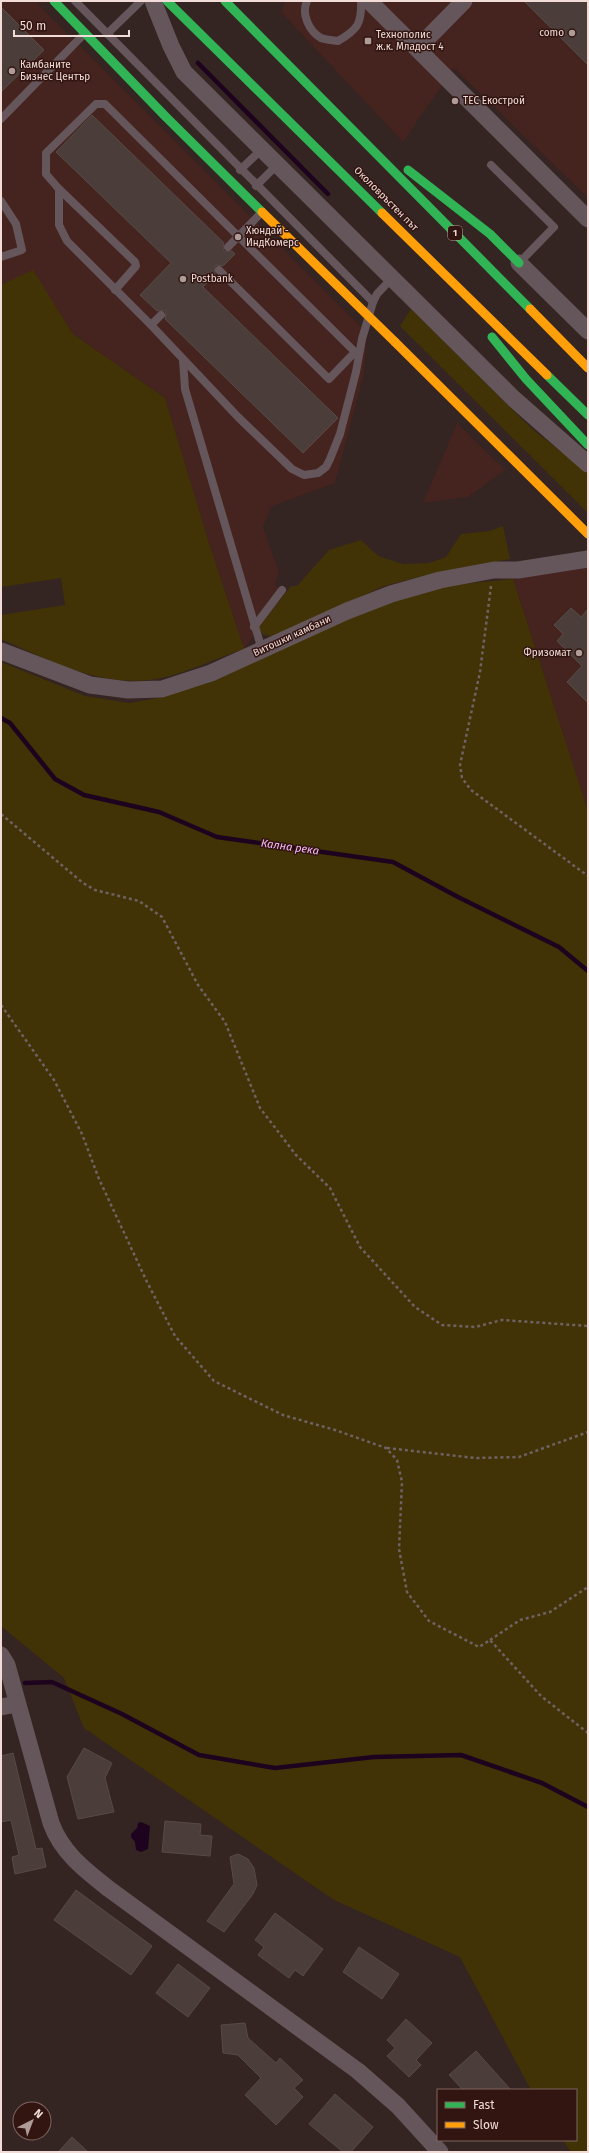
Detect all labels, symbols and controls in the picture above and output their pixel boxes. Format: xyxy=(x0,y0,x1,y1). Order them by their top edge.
scale bar xyxy=(14,12,129,38)
text: 50 m xyxy=(20,19,46,33)
place label: como xyxy=(539,27,564,39)
marker: como xyxy=(567,28,577,38)
place label: Технополис ж.к. Младост 4 xyxy=(376,29,444,53)
marker: Технополис ж.к. Младост 4 xyxy=(363,36,373,46)
place label: Камбаните Бизнес Център xyxy=(20,59,90,83)
marker: Камбаните Бизнес Център xyxy=(7,66,17,76)
place label: ТЕС Екострой xyxy=(463,95,525,107)
marker: ТЕС Екострой xyxy=(450,96,460,106)
street label: Околовръстен път xyxy=(351,164,421,234)
place label: Хюндай - ИндКомерс xyxy=(246,225,299,249)
road number: 1 xyxy=(448,226,462,240)
marker: Хюндай - ИндКомерс xyxy=(233,232,243,242)
place label: Postbank xyxy=(191,273,234,285)
marker: Postbank xyxy=(178,274,188,284)
street label: Витошки камбани xyxy=(251,613,333,659)
place label: Фризомат xyxy=(524,647,571,659)
marker: Фризомат xyxy=(574,648,584,658)
water label: Кална река xyxy=(260,836,320,858)
legend xyxy=(437,2089,577,2141)
text: Fast xyxy=(473,2098,495,2112)
north arrow xyxy=(12,2101,52,2141)
text: N xyxy=(31,2107,45,2121)
text: Slow xyxy=(473,2118,499,2132)

